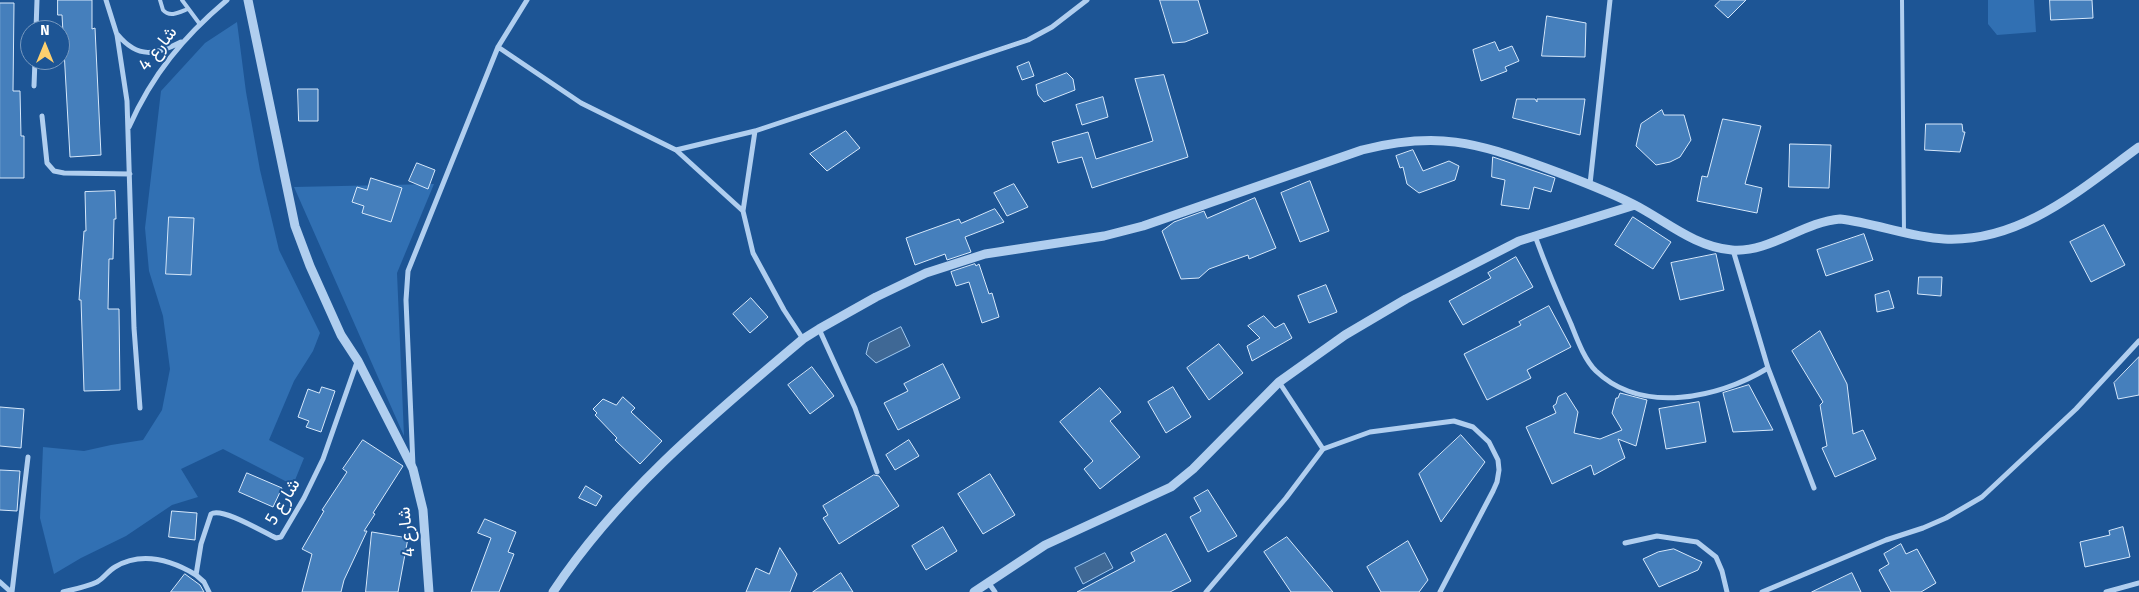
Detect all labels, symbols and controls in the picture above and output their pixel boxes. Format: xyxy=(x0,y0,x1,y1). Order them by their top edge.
north arrow xyxy=(20,20,70,70)
text: N xyxy=(40,22,50,39)
street label: شارع 4 xyxy=(134,22,182,76)
street label: شارع 5 xyxy=(261,475,305,529)
street label: شارع 4 xyxy=(394,506,420,558)

